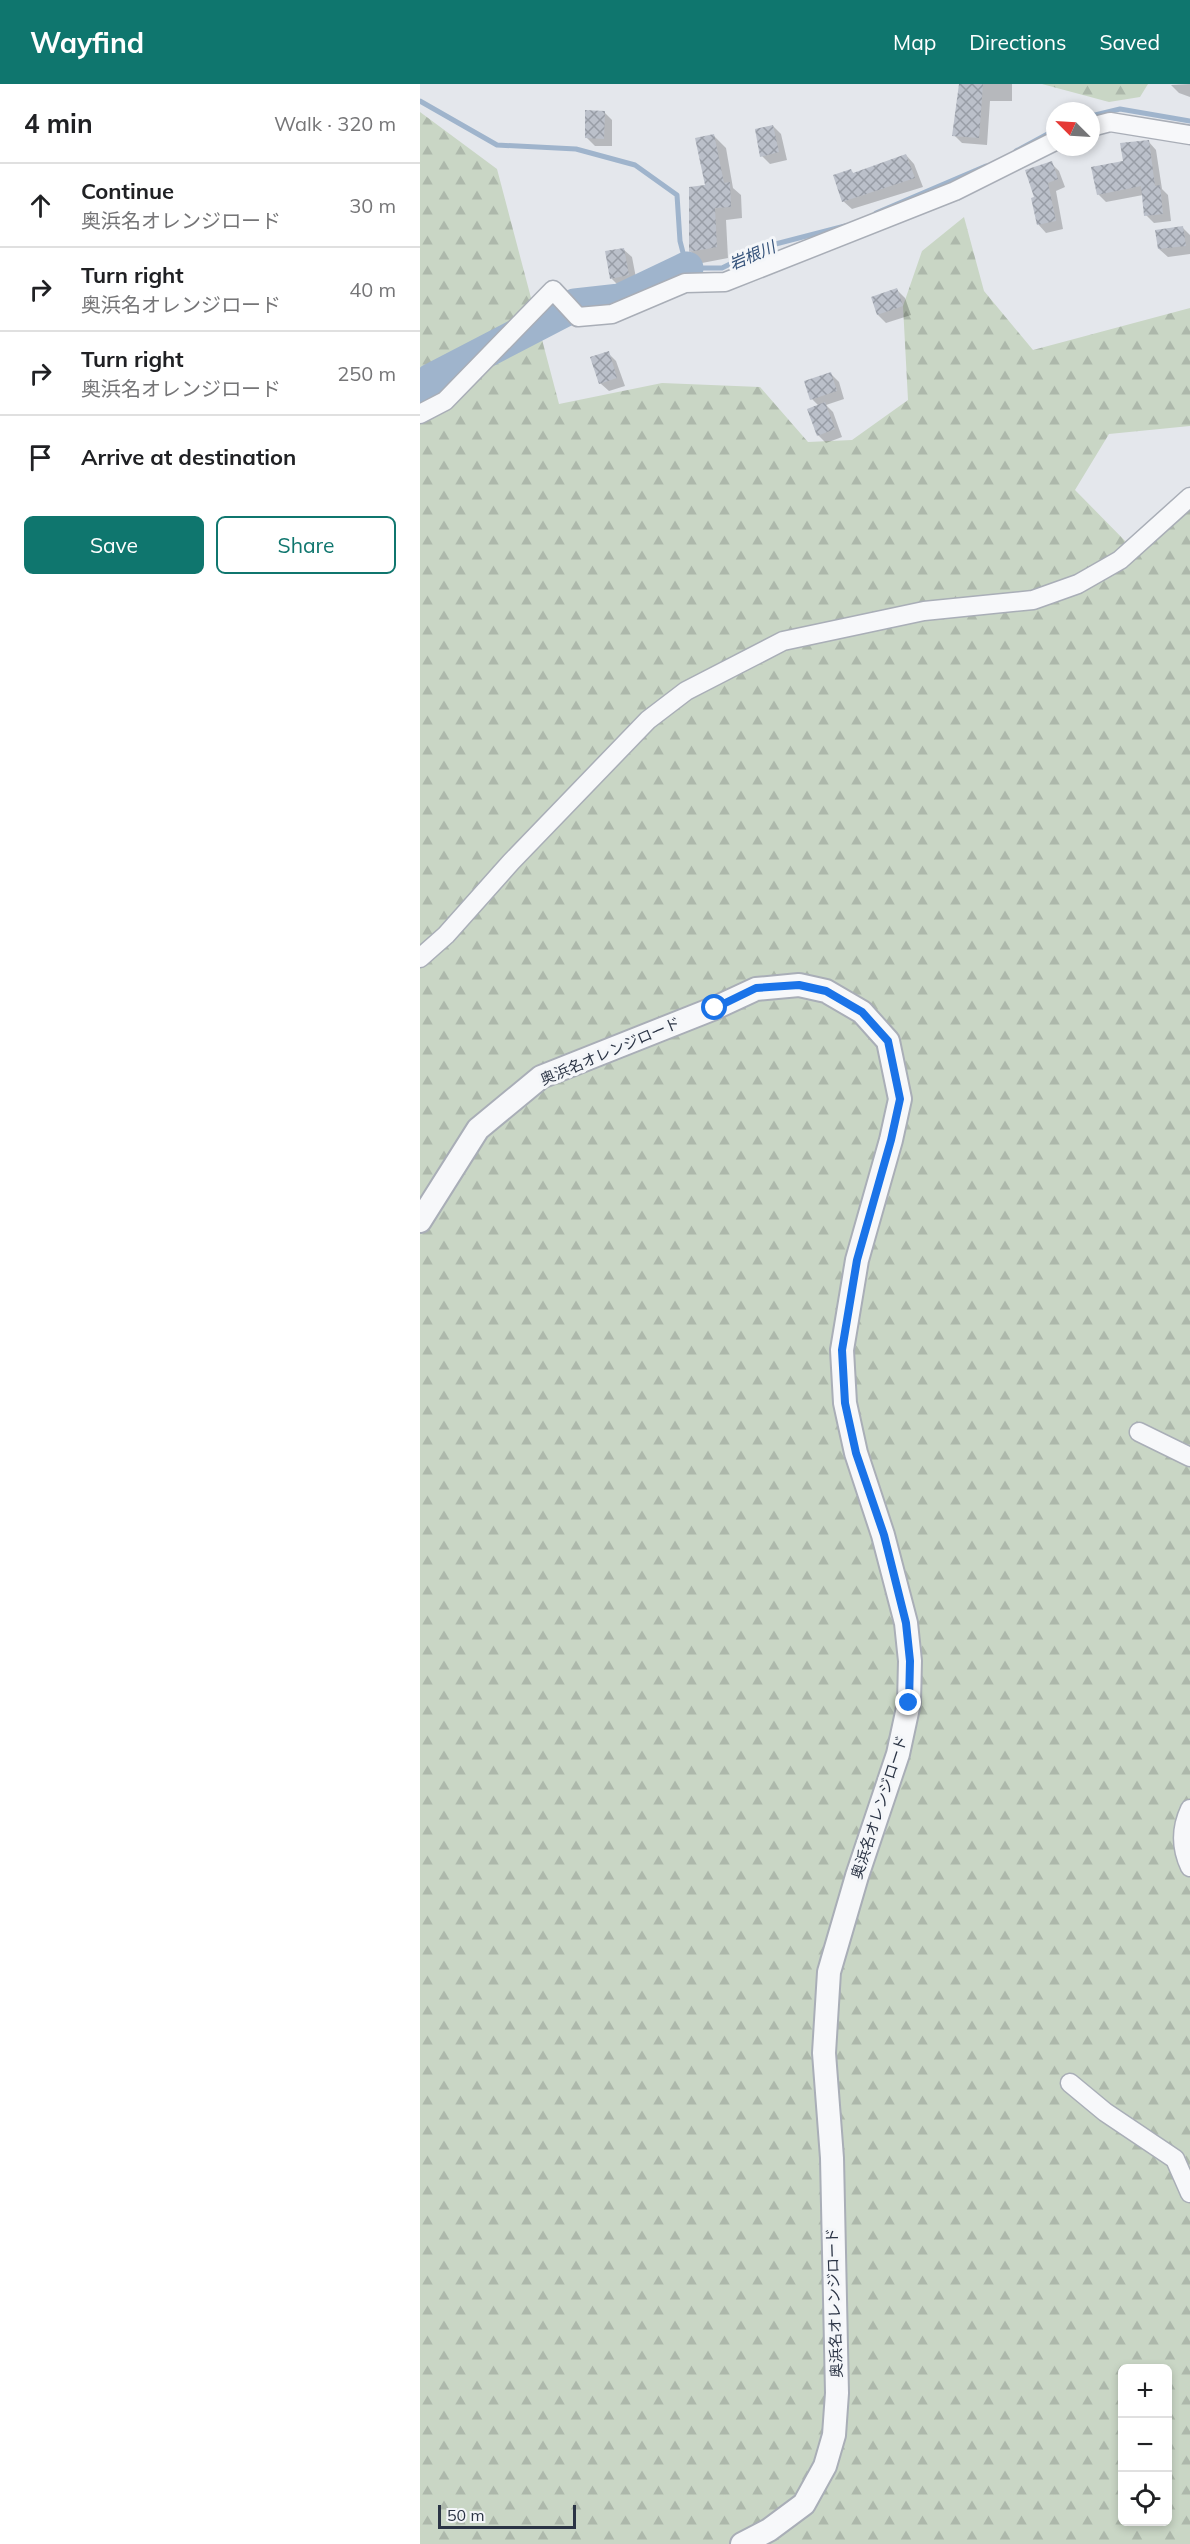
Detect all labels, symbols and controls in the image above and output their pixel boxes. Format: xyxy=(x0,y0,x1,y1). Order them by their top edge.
text: Wayfind xyxy=(30,25,144,60)
text: Map xyxy=(893,29,936,55)
text: Directions xyxy=(969,29,1066,55)
text: Saved xyxy=(1099,29,1160,55)
north arrow xyxy=(1046,102,1100,156)
text: 4 min xyxy=(24,107,93,140)
text: Walk · 320 m xyxy=(274,111,396,136)
text: Continue xyxy=(81,177,174,205)
icon: ahead xyxy=(24,189,57,222)
text: 30 m xyxy=(349,193,396,218)
text: 奥浜名オレンジロード xyxy=(81,208,281,233)
water label: 岩根川 xyxy=(726,236,780,274)
text: Turn right xyxy=(81,261,184,289)
icon: right xyxy=(24,273,57,306)
text: 40 m xyxy=(349,277,396,302)
text: 奥浜名オレンジロード xyxy=(81,292,281,317)
text: Turn right xyxy=(81,345,184,373)
icon: right xyxy=(24,357,57,390)
text: 250 m xyxy=(337,361,396,386)
text: 奥浜名オレンジロード xyxy=(81,376,281,401)
icon: arrive xyxy=(24,441,57,474)
text: Arrive at destination xyxy=(81,443,296,471)
button: Save xyxy=(24,516,204,574)
button: Share xyxy=(216,516,396,574)
route start xyxy=(701,994,727,1020)
street label: 奥浜名オレンジロード xyxy=(537,1013,683,1089)
route end xyxy=(895,1689,921,1715)
street label: 奥浜名オレンジロード xyxy=(847,1733,911,1881)
street label: 奥浜名オレンジロード xyxy=(822,2228,846,2378)
map controls xyxy=(1118,2364,1172,2526)
button: + xyxy=(1118,2364,1172,2418)
button: − xyxy=(1118,2418,1172,2472)
button: locate xyxy=(1118,2472,1172,2526)
scale bar xyxy=(438,2502,576,2530)
text: 50 m xyxy=(447,2505,484,2525)

